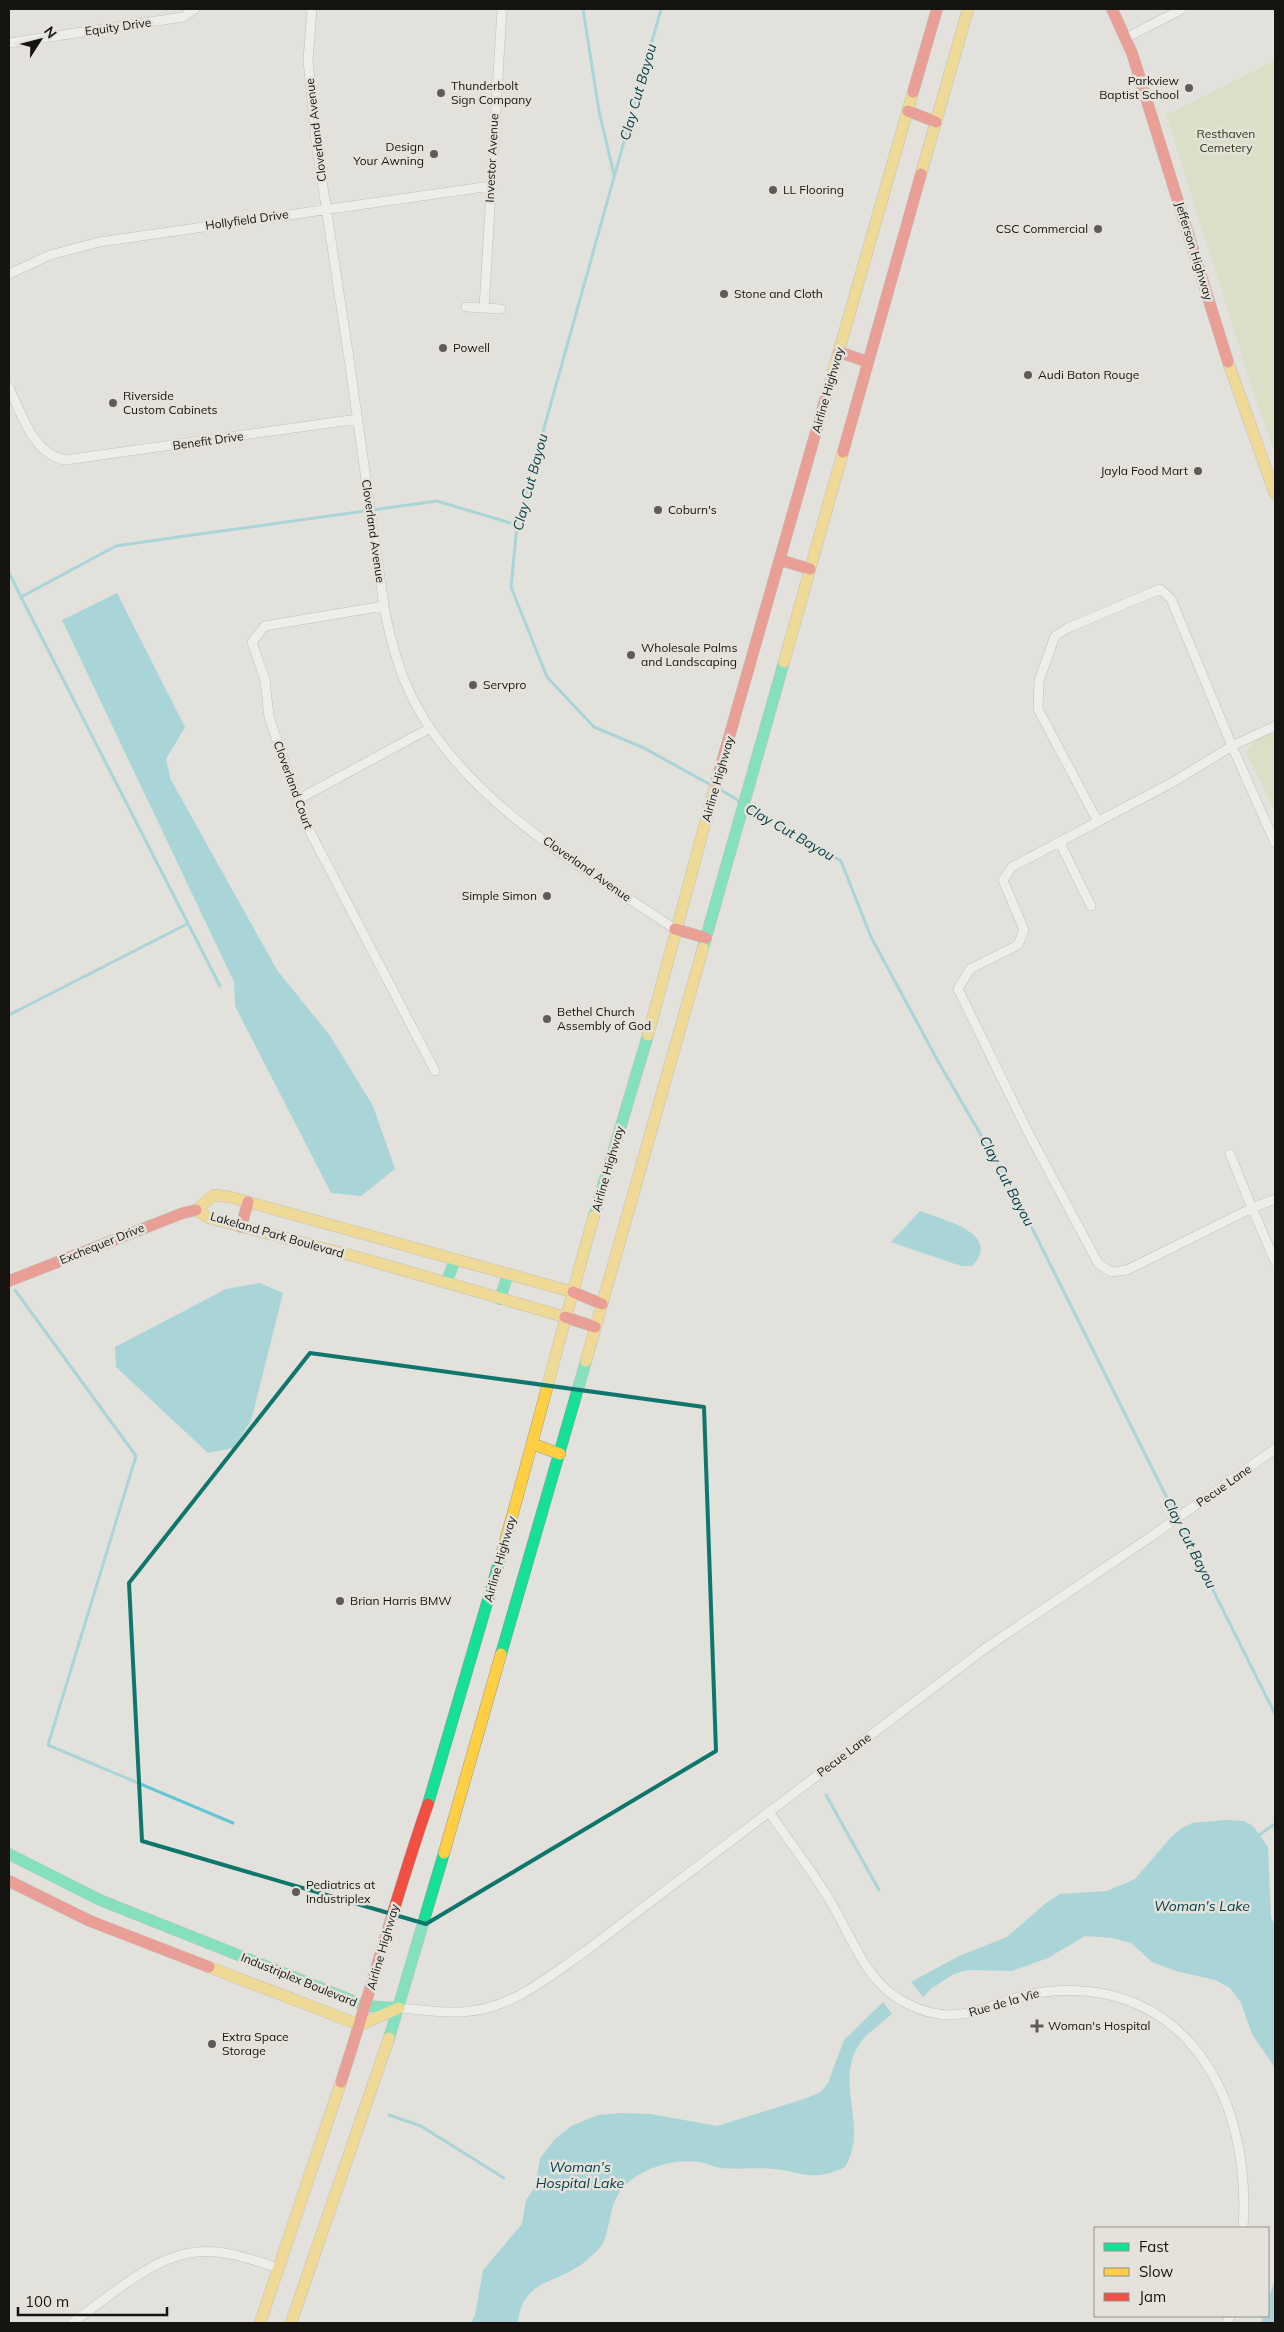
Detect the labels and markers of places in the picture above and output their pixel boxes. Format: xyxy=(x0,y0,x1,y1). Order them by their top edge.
place label: Parkview Baptist School xyxy=(1099,73,1180,102)
place label: Thunderbolt Sign Company xyxy=(451,78,532,107)
marker: Parkview Baptist School xyxy=(1183,82,1195,94)
marker: Thunderbolt Sign Company xyxy=(435,87,447,99)
place label: Design Your Awning xyxy=(352,139,424,168)
marker: Design Your Awning xyxy=(428,148,440,160)
place label: LL Flooring xyxy=(783,182,844,197)
marker: LL Flooring xyxy=(767,184,779,196)
place label: CSC Commercial xyxy=(996,221,1088,236)
marker: CSC Commercial xyxy=(1092,223,1104,235)
place label: Stone and Cloth xyxy=(734,286,823,301)
marker: Stone and Cloth xyxy=(718,288,730,300)
place label: Powell xyxy=(453,340,490,355)
marker: Powell xyxy=(437,342,449,354)
place label: Audi Baton Rouge xyxy=(1038,367,1139,382)
marker: Audi Baton Rouge xyxy=(1022,369,1034,381)
place label: Riverside Custom Cabinets xyxy=(123,388,218,417)
marker: Riverside Custom Cabinets xyxy=(107,397,119,409)
place label: Jayla Food Mart xyxy=(1100,463,1188,478)
marker: Jayla Food Mart xyxy=(1192,465,1204,477)
place label: Coburn's xyxy=(668,502,717,517)
marker: Coburn's xyxy=(652,504,664,516)
place label: Wholesale Palms and Landscaping xyxy=(641,640,737,669)
marker: Wholesale Palms and Landscaping xyxy=(625,649,637,661)
place label: Servpro xyxy=(483,677,527,692)
marker: Servpro xyxy=(467,679,479,691)
place label: Simple Simon xyxy=(462,888,537,903)
marker: Simple Simon xyxy=(541,890,553,902)
place label: Bethel Church Assembly of God xyxy=(557,1004,651,1033)
marker: Bethel Church Assembly of God xyxy=(541,1013,553,1025)
place label: Brian Harris BMW xyxy=(350,1593,452,1608)
marker: Brian Harris BMW xyxy=(334,1595,346,1607)
place label: Pediatrics at Industriplex xyxy=(306,1877,375,1906)
marker: Pediatrics at Industriplex xyxy=(290,1886,302,1898)
place label: Woman's Hospital xyxy=(1048,2018,1150,2033)
marker: Woman's Hospital xyxy=(1030,2019,1044,2033)
place label: Extra Space Storage xyxy=(222,2029,289,2058)
marker: Extra Space Storage xyxy=(206,2038,218,2050)

